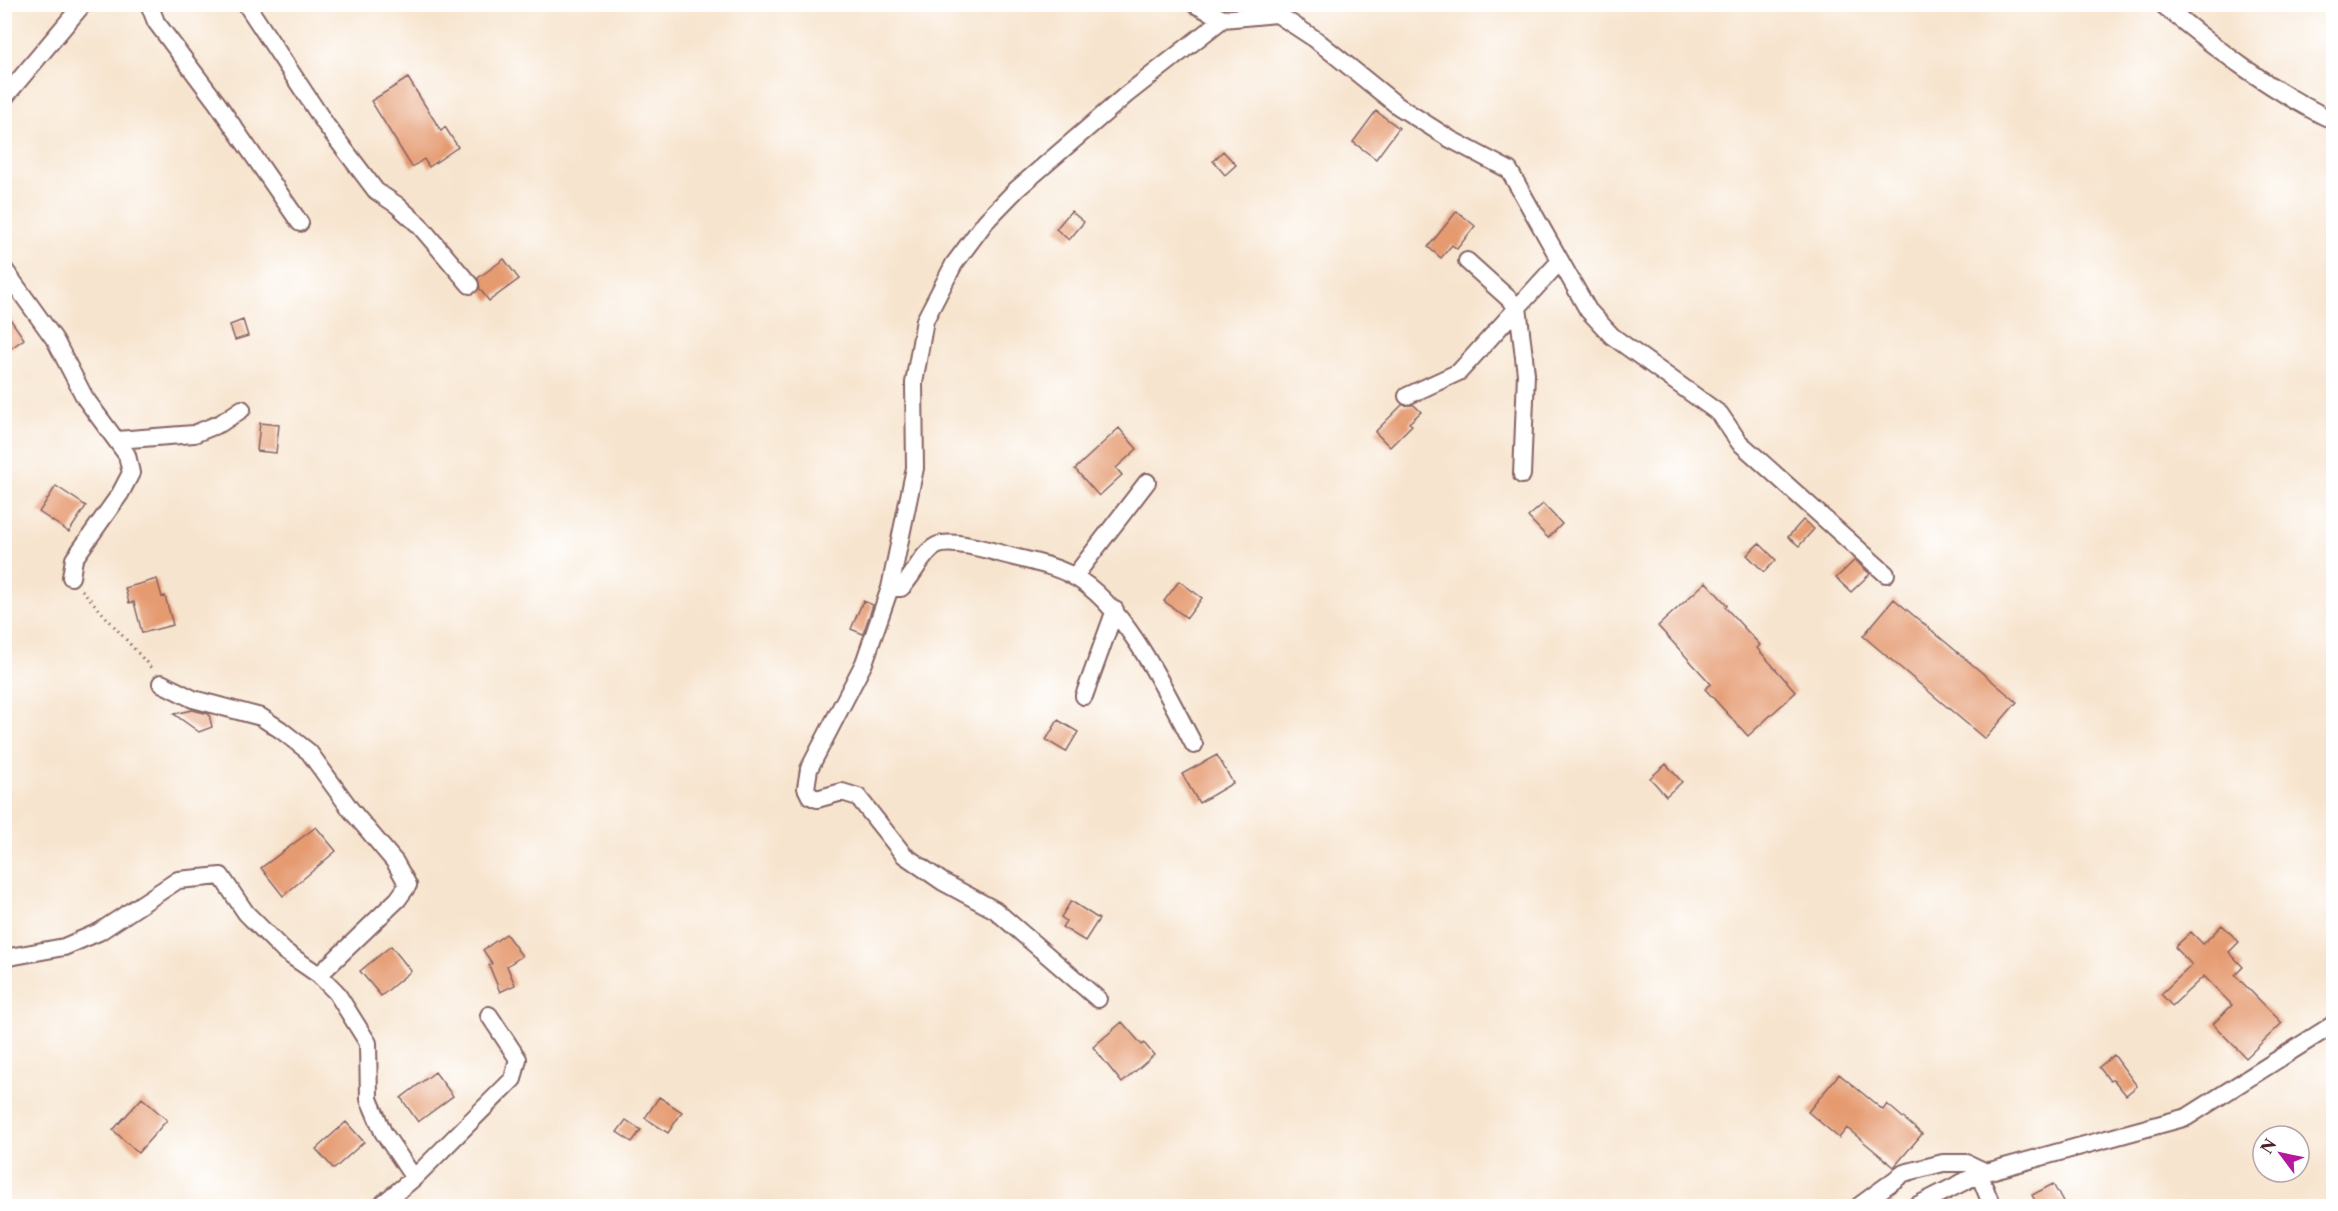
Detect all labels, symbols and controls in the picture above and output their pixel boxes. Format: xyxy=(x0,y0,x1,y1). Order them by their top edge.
north arrow xyxy=(2251,1124,2311,1184)
text: N xyxy=(2256,1135,2280,1157)

